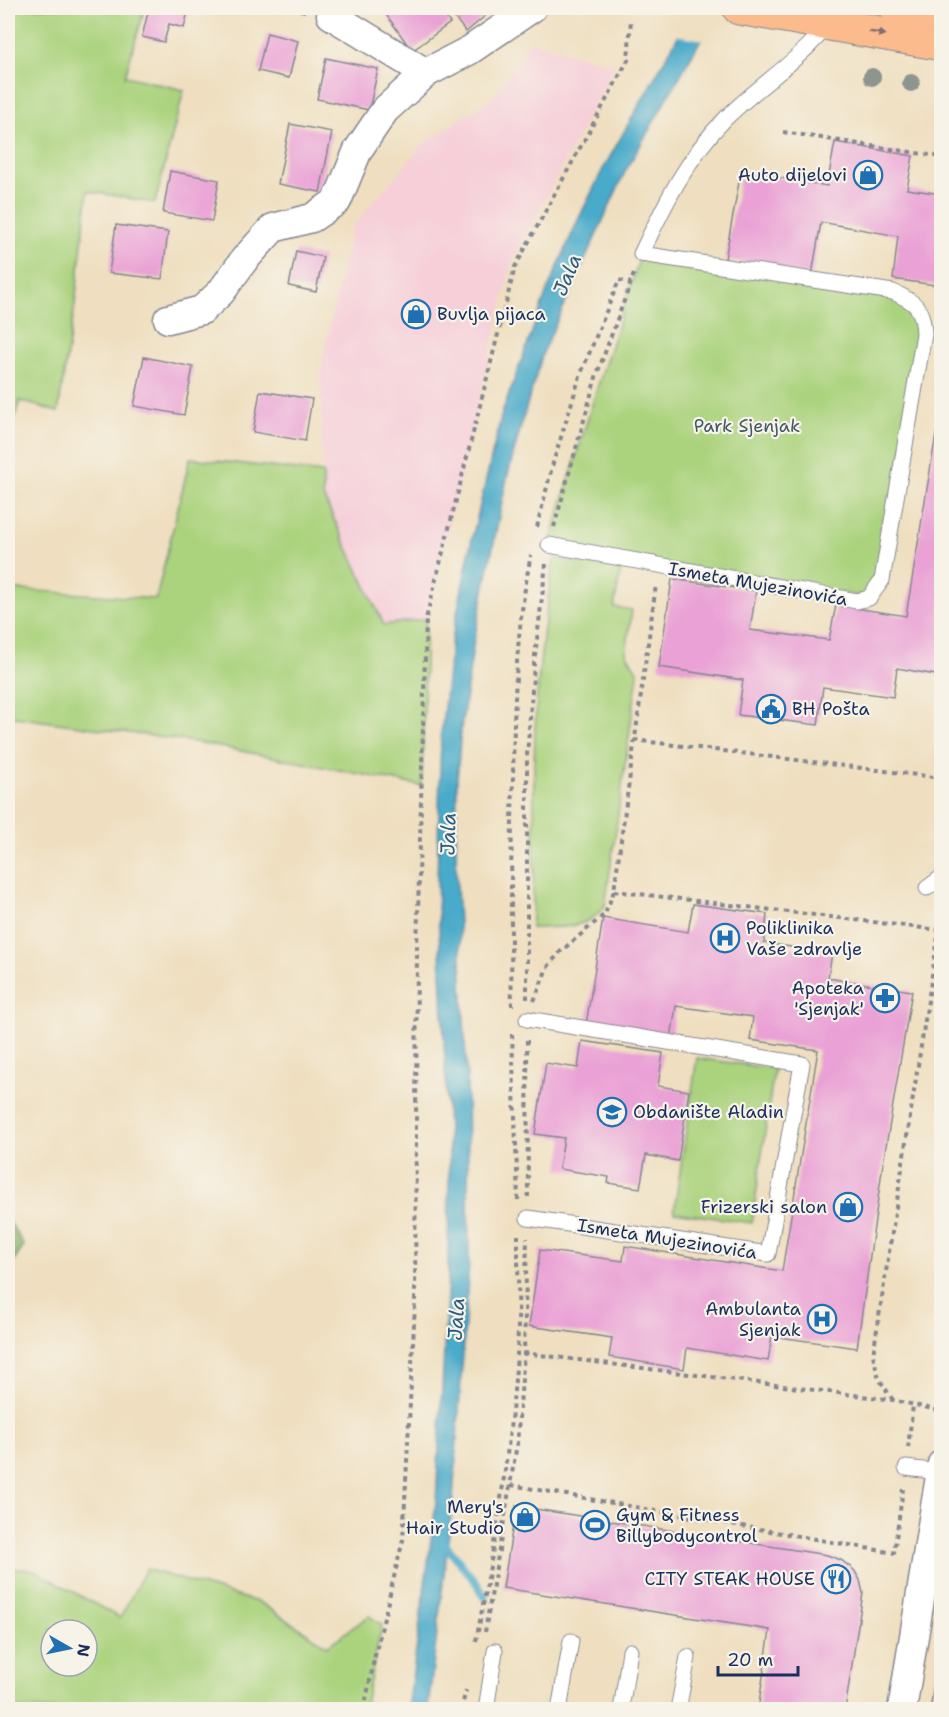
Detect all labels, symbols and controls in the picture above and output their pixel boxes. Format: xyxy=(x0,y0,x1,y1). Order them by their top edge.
one-way arrow xyxy=(868,28,887,37)
shop icon: Auto dijelovi xyxy=(852,159,884,191)
place label: Auto dijelovi xyxy=(738,163,847,187)
water label: Jala xyxy=(547,250,587,300)
shop icon: Buvlja pijaca xyxy=(400,298,432,330)
place label: Buvlja pijaca xyxy=(437,302,546,326)
park label: Park Sjenjak xyxy=(694,414,800,438)
street label: Ismeta Mujezinovića xyxy=(667,556,849,612)
public building icon: BH Pošta xyxy=(755,693,787,725)
place label: BH Pošta xyxy=(792,697,870,721)
water label: Jala xyxy=(434,812,462,856)
place label: Poliklinika Vaše zdravlje xyxy=(746,916,862,961)
hospital icon: Poliklinika Vaše zdravlje xyxy=(709,922,741,954)
place label: Apoteka 'Sjenjak' xyxy=(792,976,864,1021)
pharmacy icon: Apoteka 'Sjenjak' xyxy=(869,982,901,1014)
school or university icon: Obdanište Aladin xyxy=(596,1096,628,1128)
place label: Obdanište Aladin xyxy=(633,1100,784,1124)
shop icon: Frizerski salon xyxy=(832,1191,864,1223)
place label: Frizerski salon xyxy=(701,1195,827,1219)
street label: Ismeta Mujezinovića xyxy=(575,1213,759,1265)
water label: Jala xyxy=(442,1297,470,1341)
place label: Ambulanta Sjenjak xyxy=(705,1297,801,1342)
hospital icon: Ambulanta Sjenjak xyxy=(806,1303,838,1335)
place label: Mery's Hair Studio xyxy=(406,1495,504,1540)
shop icon: Mery's Hair Studio xyxy=(509,1501,541,1533)
place label: Gym & Fitness Billybodycontrol xyxy=(616,1503,758,1548)
sports icon: Gym & Fitness Billybodycontrol xyxy=(579,1509,611,1541)
restaurant icon: CITY STEAK HOUSE xyxy=(820,1563,852,1595)
place label: CITY STEAK HOUSE xyxy=(644,1567,815,1591)
north arrow xyxy=(39,1618,99,1678)
scale bar xyxy=(718,1639,798,1677)
text: N xyxy=(72,1642,95,1658)
text: 20 m xyxy=(727,1648,773,1672)

